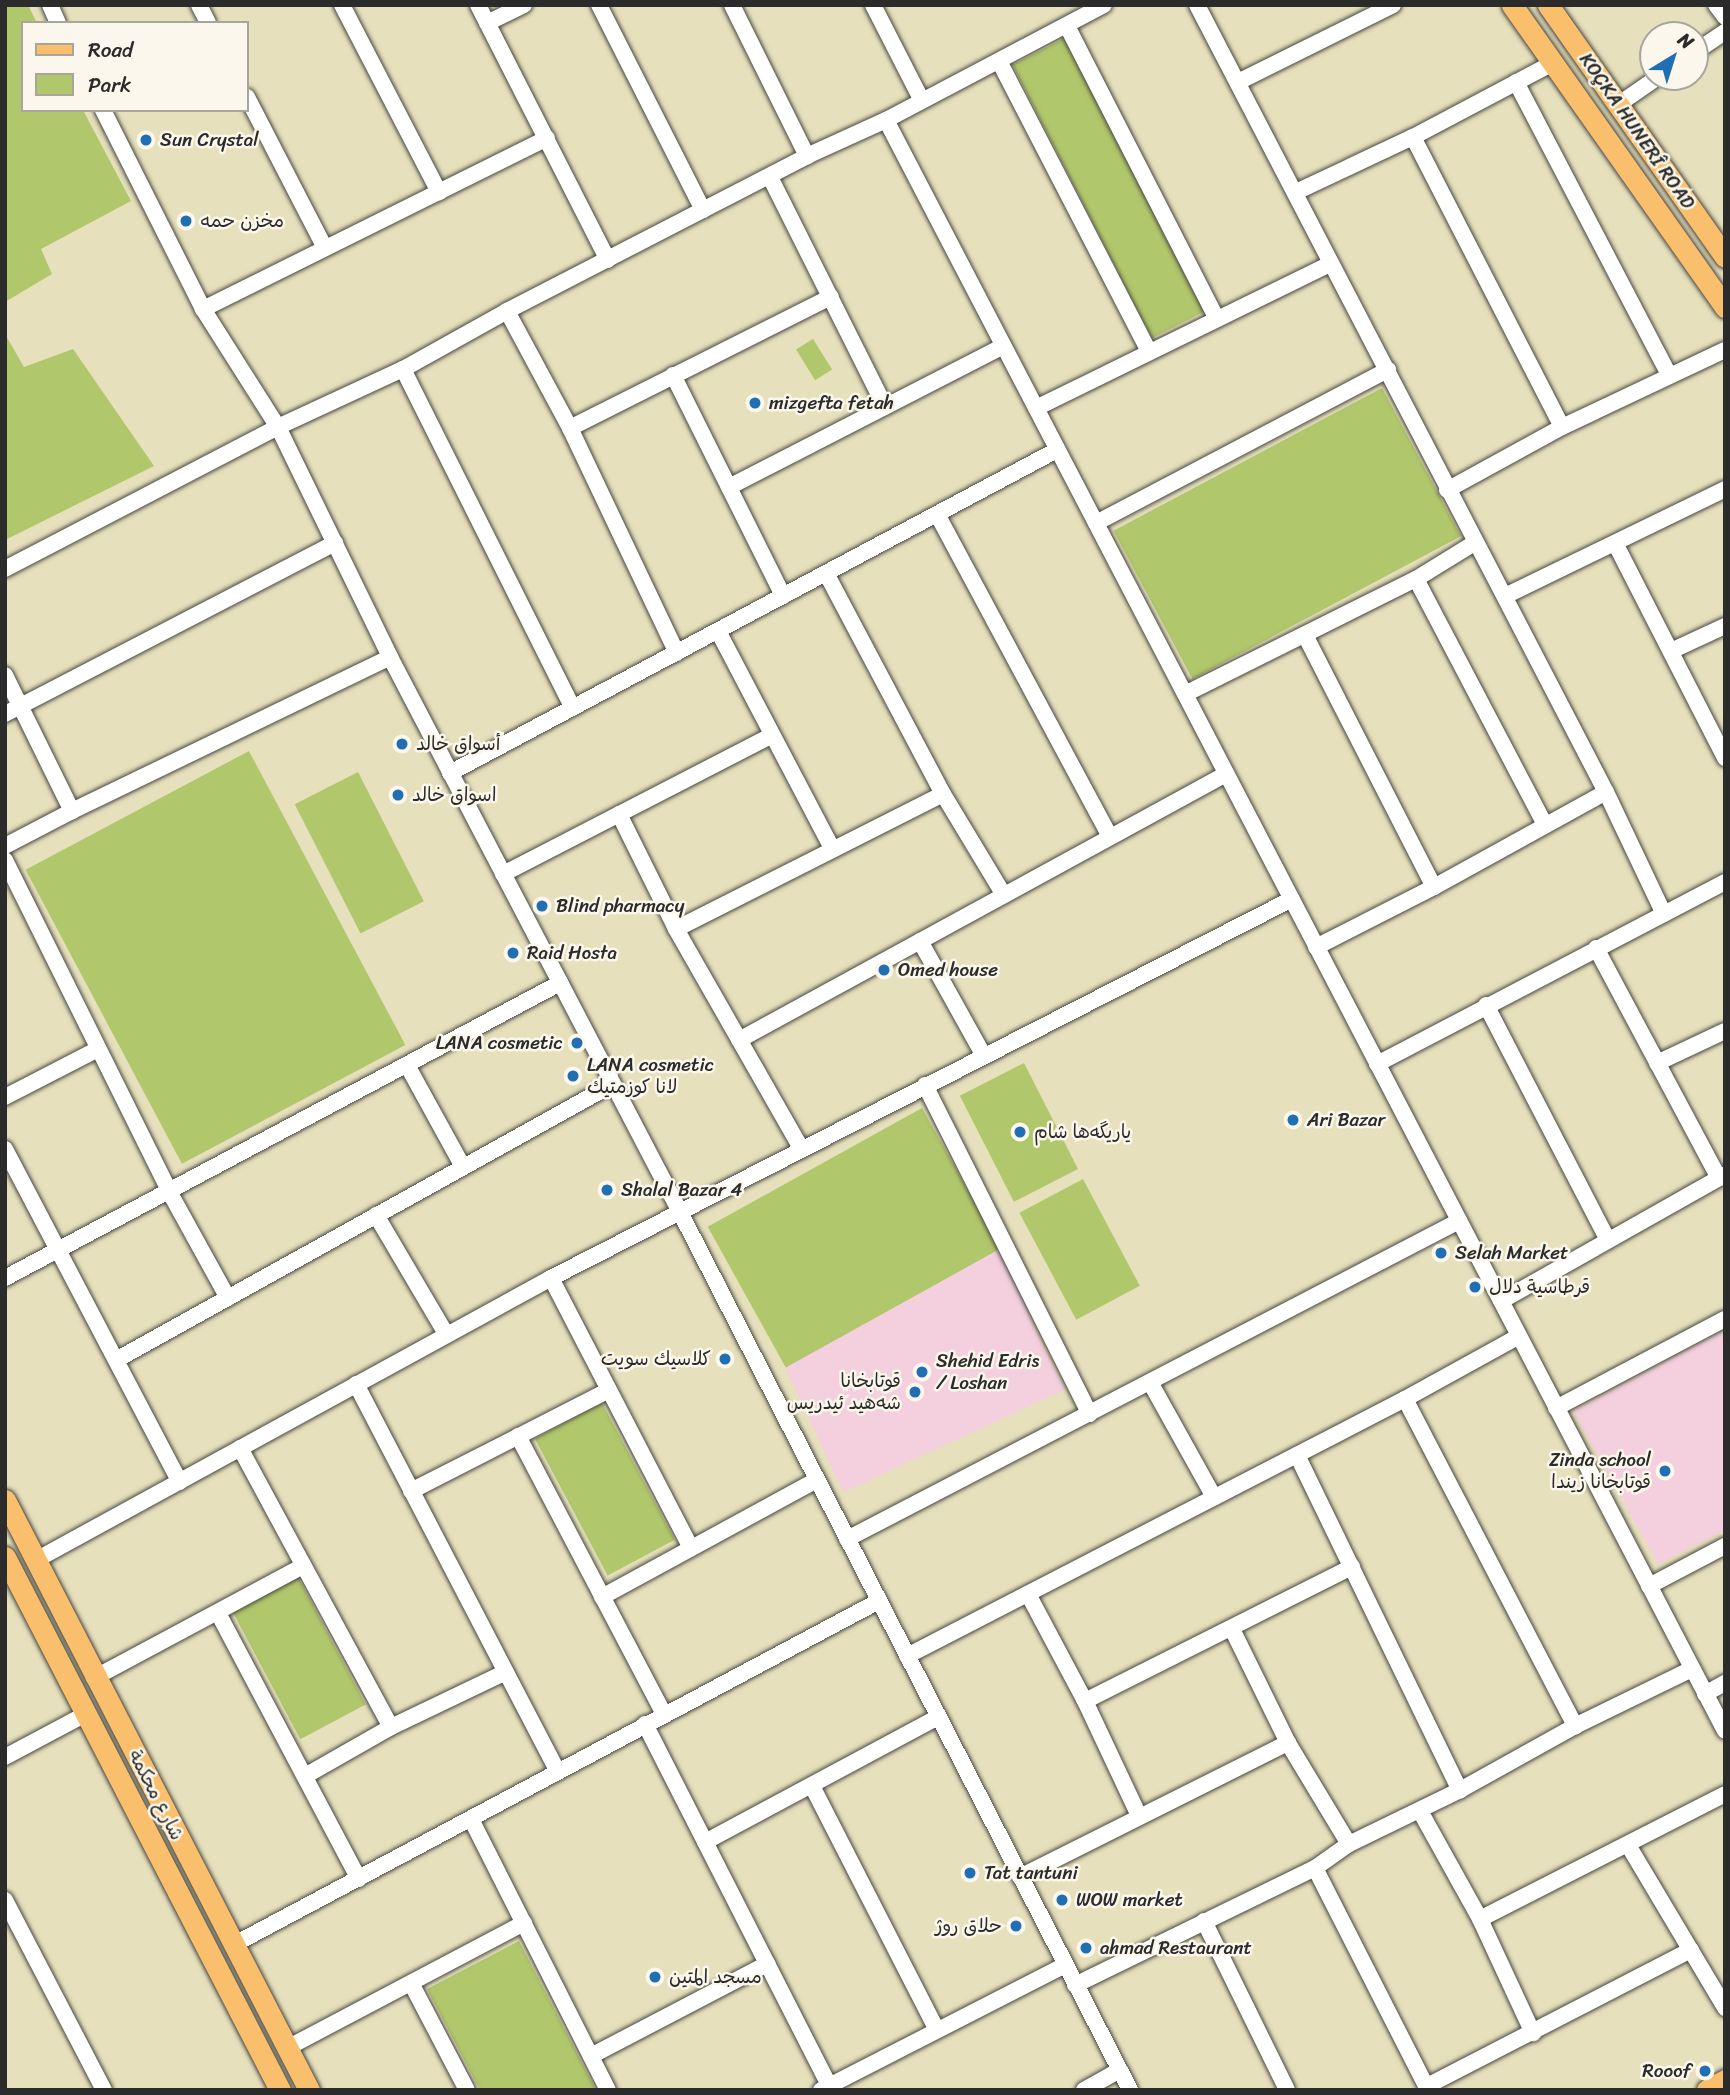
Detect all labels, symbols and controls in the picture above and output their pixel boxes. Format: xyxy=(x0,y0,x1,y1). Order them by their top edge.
legend xyxy=(21,21,248,112)
north arrow xyxy=(1639,21,1709,91)
text: N xyxy=(1671,24,1701,58)
text: Road xyxy=(88,31,133,69)
street label: KOÇKA HUNERÎ ROAD xyxy=(1574,48,1700,214)
text: Park xyxy=(88,66,131,104)
place label: Sun Crystal xyxy=(160,129,258,151)
marker: Sun Crystal xyxy=(138,132,154,148)
place label: مخزن حمه xyxy=(200,210,284,232)
marker: مخزن حمه xyxy=(178,213,194,229)
place label: mizgefta fetah xyxy=(769,392,894,414)
marker: mizgefta fetah xyxy=(747,395,763,411)
place label: أسواق خالد xyxy=(416,733,500,755)
marker: أسواق خالد xyxy=(394,736,410,752)
place label: اسواق خالد xyxy=(412,784,496,806)
marker: اسواق خالد xyxy=(390,787,406,803)
place label: Blind pharmacy xyxy=(556,895,684,917)
marker: Blind pharmacy xyxy=(534,898,550,914)
place label: Raid Hosta xyxy=(527,942,618,964)
marker: Raid Hosta xyxy=(505,945,521,961)
place label: Omed house xyxy=(898,959,997,981)
marker: Omed house xyxy=(876,962,892,978)
place label: LANA cosmetic xyxy=(436,1032,563,1054)
marker: LANA cosmetic xyxy=(569,1035,585,1051)
place label: LANA cosmetic لانا کوزمتیك xyxy=(587,1054,714,1098)
marker: LANA cosmetic لانا کوزمتیك xyxy=(565,1068,581,1084)
place label: Ari Bazar xyxy=(1307,1109,1385,1131)
marker: Ari Bazar xyxy=(1285,1112,1301,1128)
place label: ياريگه‌ها شام xyxy=(1034,1121,1131,1143)
marker: ياريگه‌ها شام xyxy=(1012,1124,1028,1140)
place label: Shalal Bazar 4 xyxy=(621,1179,742,1201)
marker: Shalal Bazar 4 xyxy=(599,1182,615,1198)
place label: Selah Market xyxy=(1455,1242,1567,1264)
marker: Selah Market xyxy=(1433,1245,1449,1261)
place label: قرطاسية دلال xyxy=(1489,1276,1590,1298)
marker: قرطاسية دلال xyxy=(1467,1279,1483,1295)
place label: كلاسيك سويت xyxy=(601,1348,711,1370)
place label: Shehid Edris / Loshan xyxy=(936,1350,1039,1394)
marker: كلاسيك سويت xyxy=(717,1351,733,1367)
marker: Shehid Edris / Loshan xyxy=(914,1364,930,1380)
place label: قوتابخانا شەهید ئیدریس xyxy=(787,1370,901,1414)
marker: قوتابخانا شەهید ئیدریس xyxy=(907,1384,923,1400)
place label: Zinda school قوتابخانا زیندا xyxy=(1548,1449,1651,1493)
marker: Zinda school قوتابخانا زیندا xyxy=(1657,1463,1673,1479)
street label: شارع محكمة xyxy=(123,1746,189,1844)
place label: Tat tantuni xyxy=(984,1862,1077,1884)
marker: Tat tantuni xyxy=(962,1865,978,1881)
place label: WOW market xyxy=(1076,1889,1183,1911)
marker: WOW market xyxy=(1054,1892,1070,1908)
place label: حلاق روژ xyxy=(935,1915,1002,1937)
marker: حلاق روژ xyxy=(1008,1918,1024,1934)
place label: ahmad Restaurant xyxy=(1100,1937,1253,1959)
marker: ahmad Restaurant xyxy=(1078,1940,1094,1956)
place label: مسجد المتين xyxy=(669,1966,762,1988)
marker: مسجد المتين xyxy=(647,1969,663,1985)
place label: Rooof xyxy=(1642,2060,1691,2082)
marker: Rooof xyxy=(1697,2063,1713,2079)

